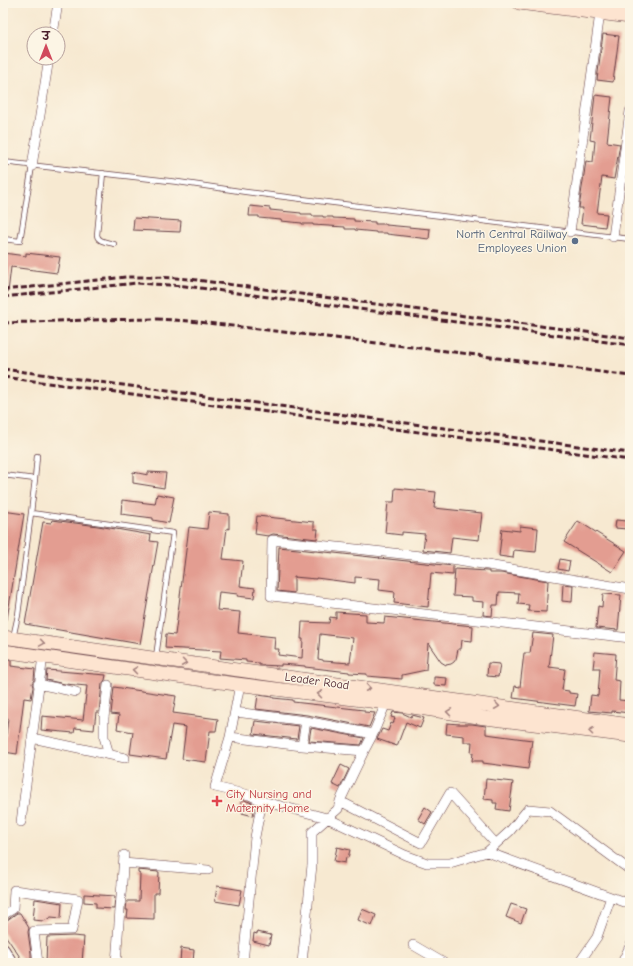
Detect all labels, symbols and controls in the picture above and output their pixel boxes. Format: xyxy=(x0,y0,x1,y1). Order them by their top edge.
north arrow xyxy=(26,26,66,66)
text: उ xyxy=(41,30,51,43)
place label: North Central Railway Employees Union xyxy=(456,227,568,255)
marker: North Central Railway Employees Union xyxy=(570,236,580,246)
one-way arrow xyxy=(38,638,45,647)
one-way arrow xyxy=(181,658,187,667)
one-way arrow xyxy=(132,666,138,675)
street label: Leader Road xyxy=(284,670,350,692)
one-way arrow xyxy=(365,683,372,692)
one-way arrow xyxy=(317,690,323,699)
one-way arrow xyxy=(494,701,500,710)
one-way arrow xyxy=(445,708,452,717)
one-way arrow xyxy=(588,727,594,736)
place label: City Nursing and Maternity Home xyxy=(226,787,312,815)
marker: City Nursing and Maternity Home xyxy=(211,795,223,807)

